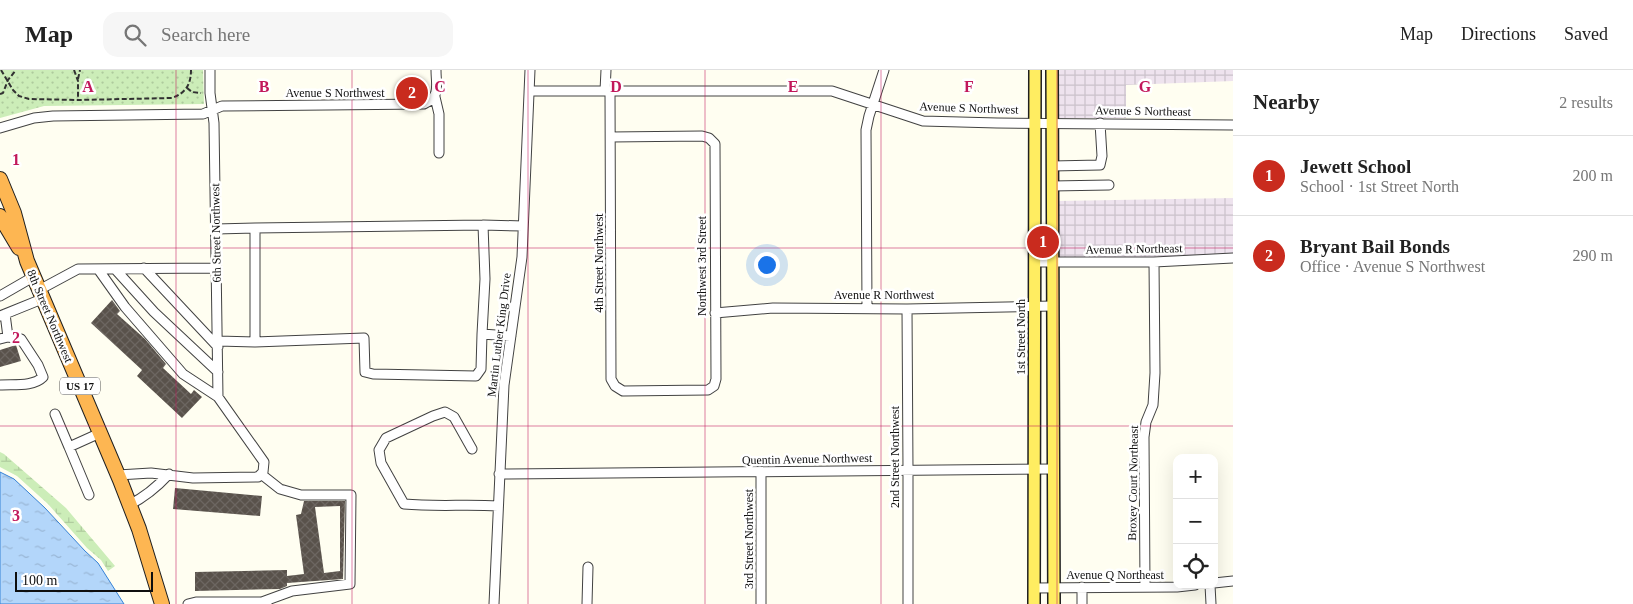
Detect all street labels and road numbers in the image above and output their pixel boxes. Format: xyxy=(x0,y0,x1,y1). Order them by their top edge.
street label: Avenue S Northwest xyxy=(285,86,385,100)
street label: Avenue S Northwest xyxy=(919,99,1019,117)
street label: Avenue S Northeast xyxy=(1095,103,1192,119)
street label: 6th Street Northwest xyxy=(208,183,224,283)
street label: 4th Street Northwest xyxy=(592,213,606,313)
street label: Northwest 3rd Street xyxy=(695,215,709,316)
street label: Avenue R Northeast xyxy=(1085,241,1183,257)
street label: 8th Street Northwest xyxy=(24,268,76,365)
street label: Martin Luther King Drive xyxy=(484,272,514,398)
street label: Avenue R Northwest xyxy=(834,288,935,302)
street label: 1st Street North xyxy=(1014,299,1028,375)
road number: US 17 xyxy=(60,378,100,394)
street label: 2nd Street Northwest xyxy=(888,405,902,508)
street label: Broxey Court Northeast xyxy=(1125,425,1141,541)
street label: Quentin Avenue Northwest xyxy=(742,451,873,467)
street label: 3rd Street Northwest xyxy=(742,488,756,589)
street label: Avenue Q Northeast xyxy=(1066,568,1165,582)

